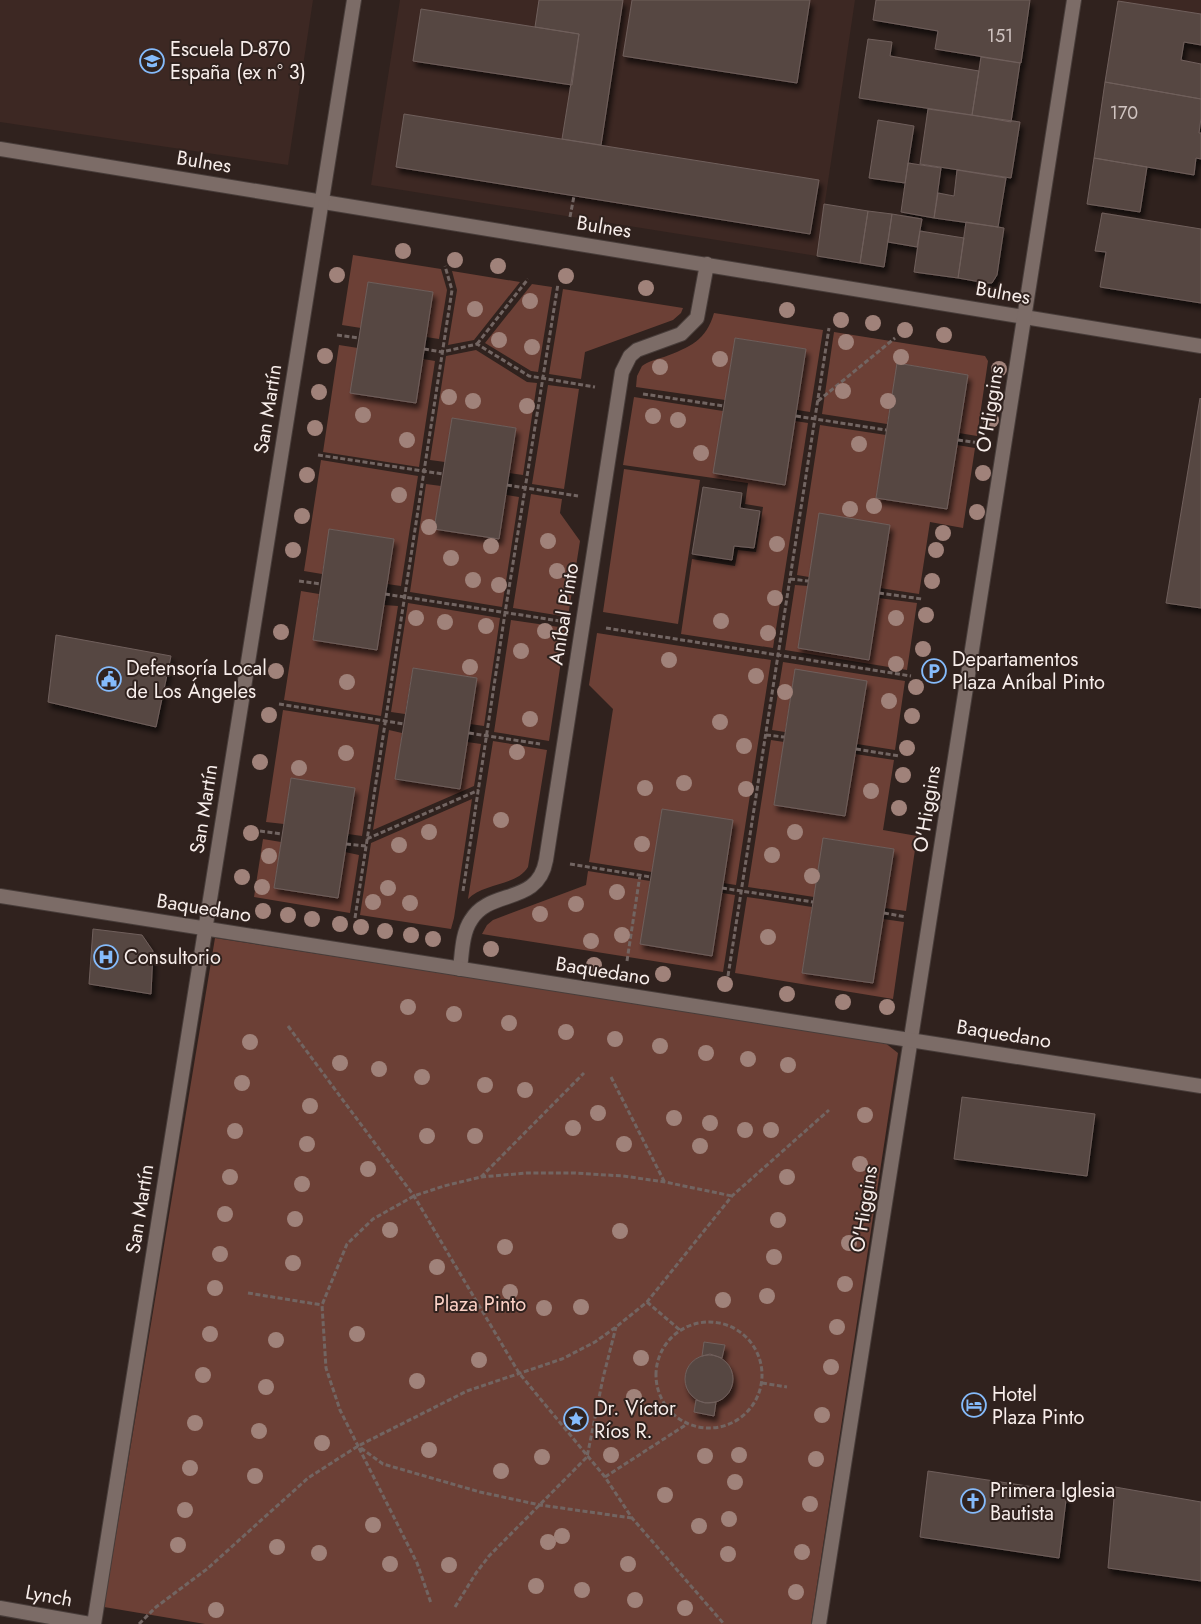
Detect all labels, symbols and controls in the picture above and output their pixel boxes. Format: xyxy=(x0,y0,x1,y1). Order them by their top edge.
house number: 151 xyxy=(987,23,1013,49)
place label: Escuela D-870 España (ex n° 3) xyxy=(170,35,306,87)
school or university icon: Escuela D-870 España (ex n° 3) xyxy=(139,48,165,74)
house number: 170 xyxy=(1110,100,1138,126)
street label: Bulnes xyxy=(175,143,233,181)
street label: Bulnes xyxy=(575,208,633,246)
street label: Bulnes xyxy=(973,274,1033,312)
street label: San Martín xyxy=(247,362,289,456)
street label: O'Higgins xyxy=(969,363,1011,455)
street label: Aníbal Pinto xyxy=(542,561,586,667)
place label: Departamentos Plaza Aníbal Pinto xyxy=(952,645,1105,697)
place label: Defensoría Local de Los Ángeles xyxy=(126,654,267,706)
parking icon: Departamentos Plaza Aníbal Pinto xyxy=(921,658,947,684)
public building icon: Defensoría Local de Los Ángeles xyxy=(96,666,122,692)
street label: San Martín xyxy=(183,762,225,856)
street label: O'Higgins xyxy=(906,763,948,855)
street label: Baquedano xyxy=(155,886,253,930)
place label: Consultorio xyxy=(124,943,221,972)
hospital icon: Consultorio xyxy=(93,944,119,970)
street label: Baquedano xyxy=(554,949,652,993)
street label: Baquedano xyxy=(955,1012,1053,1056)
street label: San Martín xyxy=(119,1162,161,1256)
street label: O'Higgins xyxy=(843,1163,885,1255)
park label: Plaza Pinto xyxy=(434,1290,526,1319)
place label: Hotel Plaza Pinto xyxy=(992,1380,1084,1432)
hotel icon: Hotel Plaza Pinto xyxy=(961,1392,987,1418)
place label: Dr. Víctor Ríos R. xyxy=(594,1394,676,1446)
place icon: Dr. Víctor Ríos R. xyxy=(563,1406,589,1432)
place label: Primera Iglesia Bautista xyxy=(990,1476,1115,1528)
church icon: Primera Iglesia Bautista xyxy=(960,1488,986,1514)
street label: Lynch xyxy=(23,1578,75,1614)

